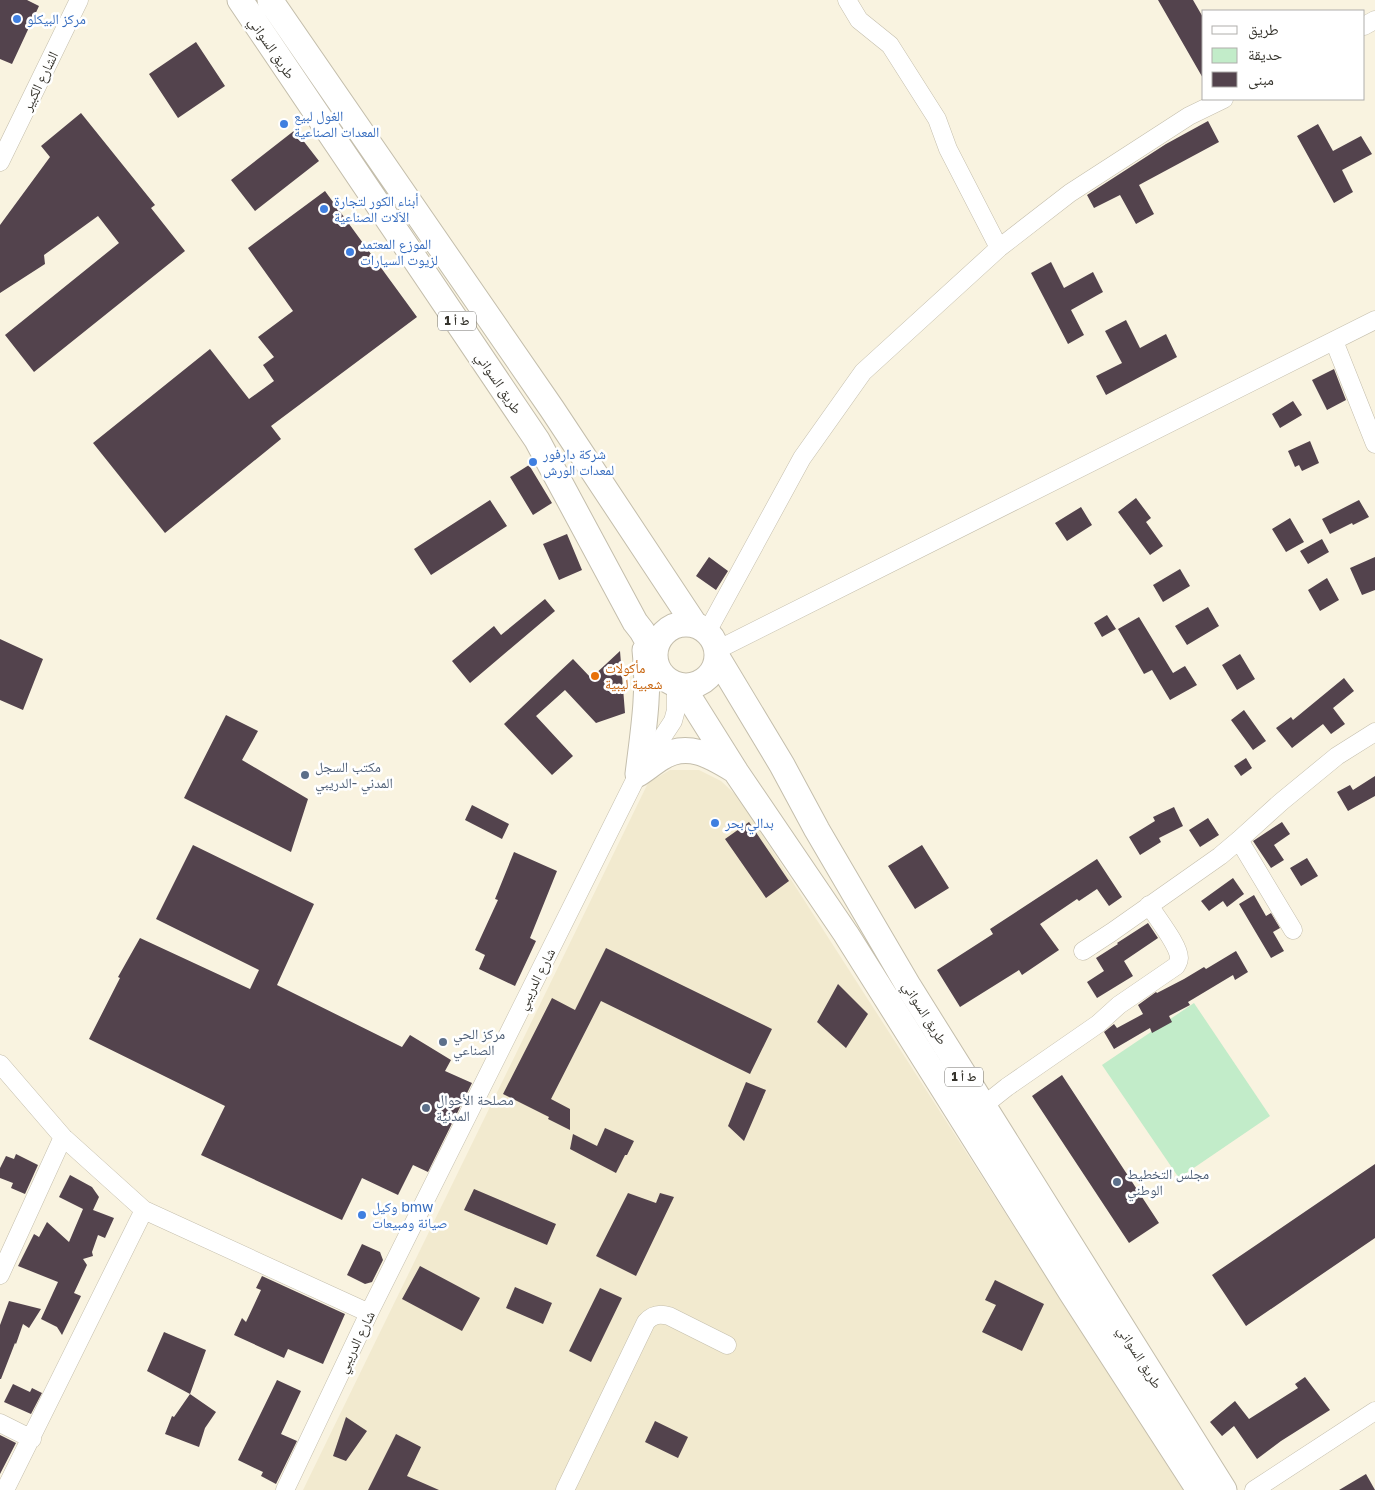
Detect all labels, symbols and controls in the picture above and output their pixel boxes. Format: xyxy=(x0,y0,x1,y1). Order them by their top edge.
place label: مركز البيكلو xyxy=(27,10,86,28)
legend xyxy=(1202,10,1365,100)
marker: مركز البيكلو xyxy=(11,13,23,25)
street label: طريق السواني xyxy=(243,13,299,84)
text: طريق xyxy=(1248,20,1279,40)
text: حديقة xyxy=(1248,45,1283,63)
street label: الشارع الكبير xyxy=(17,48,63,115)
text: مبنى xyxy=(1248,70,1274,90)
place label: الغول لبيع المعدات الصناعية xyxy=(294,107,379,140)
marker: الغول لبيع المعدات الصناعية xyxy=(278,118,290,130)
place label: أبناء الكور لتجارة الاَلات الصناعية xyxy=(334,192,419,225)
marker: أبناء الكور لتجارة الاَلات الصناعية xyxy=(318,203,330,215)
place label: الموزع المعتمد لزيوت السيارات xyxy=(360,235,438,269)
marker: الموزع المعتمد لزيوت السيارات xyxy=(344,246,356,258)
road number: ط أ 1 xyxy=(438,312,476,331)
street label: طريق السواني xyxy=(470,348,526,419)
place label: شركة دارفور لمعدات الورش xyxy=(542,445,614,479)
marker: شركة دارفور لمعدات الورش xyxy=(527,456,539,468)
place label: مأكولات شعبية ليبية xyxy=(605,659,662,692)
marker: مأكولات شعبية ليبية xyxy=(589,670,601,682)
place label: مكتب السجل المدني -الدريبي xyxy=(315,758,393,795)
marker: مكتب السجل المدني -الدريبي xyxy=(299,769,311,781)
place label: بدالي بحر xyxy=(724,814,774,835)
marker: بدالي بحر xyxy=(709,817,721,829)
street label: شارع الدريبي xyxy=(513,945,561,1014)
street label: طريق السواني xyxy=(896,978,951,1049)
place label: مركز الحي الصناعي xyxy=(453,1025,505,1062)
marker: مركز الحي الصناعي xyxy=(437,1036,449,1048)
road number: ط أ 1 xyxy=(945,1068,983,1086)
place label: مصلحة الأحوال المدنية xyxy=(436,1091,514,1124)
marker: مصلحة الأحوال المدنية xyxy=(420,1102,432,1114)
place label: مجلس التخطيط الوطني xyxy=(1127,1165,1209,1202)
marker: مجلس التخطيط الوطني xyxy=(1111,1176,1123,1188)
place label: وكيل bmw صيانة ومبيعات xyxy=(372,1198,447,1232)
marker: وكيل bmw صيانة ومبيعات xyxy=(356,1209,368,1221)
street label: شارع الدريبي xyxy=(333,1308,381,1377)
street label: طريق السواني xyxy=(1111,1322,1166,1393)

